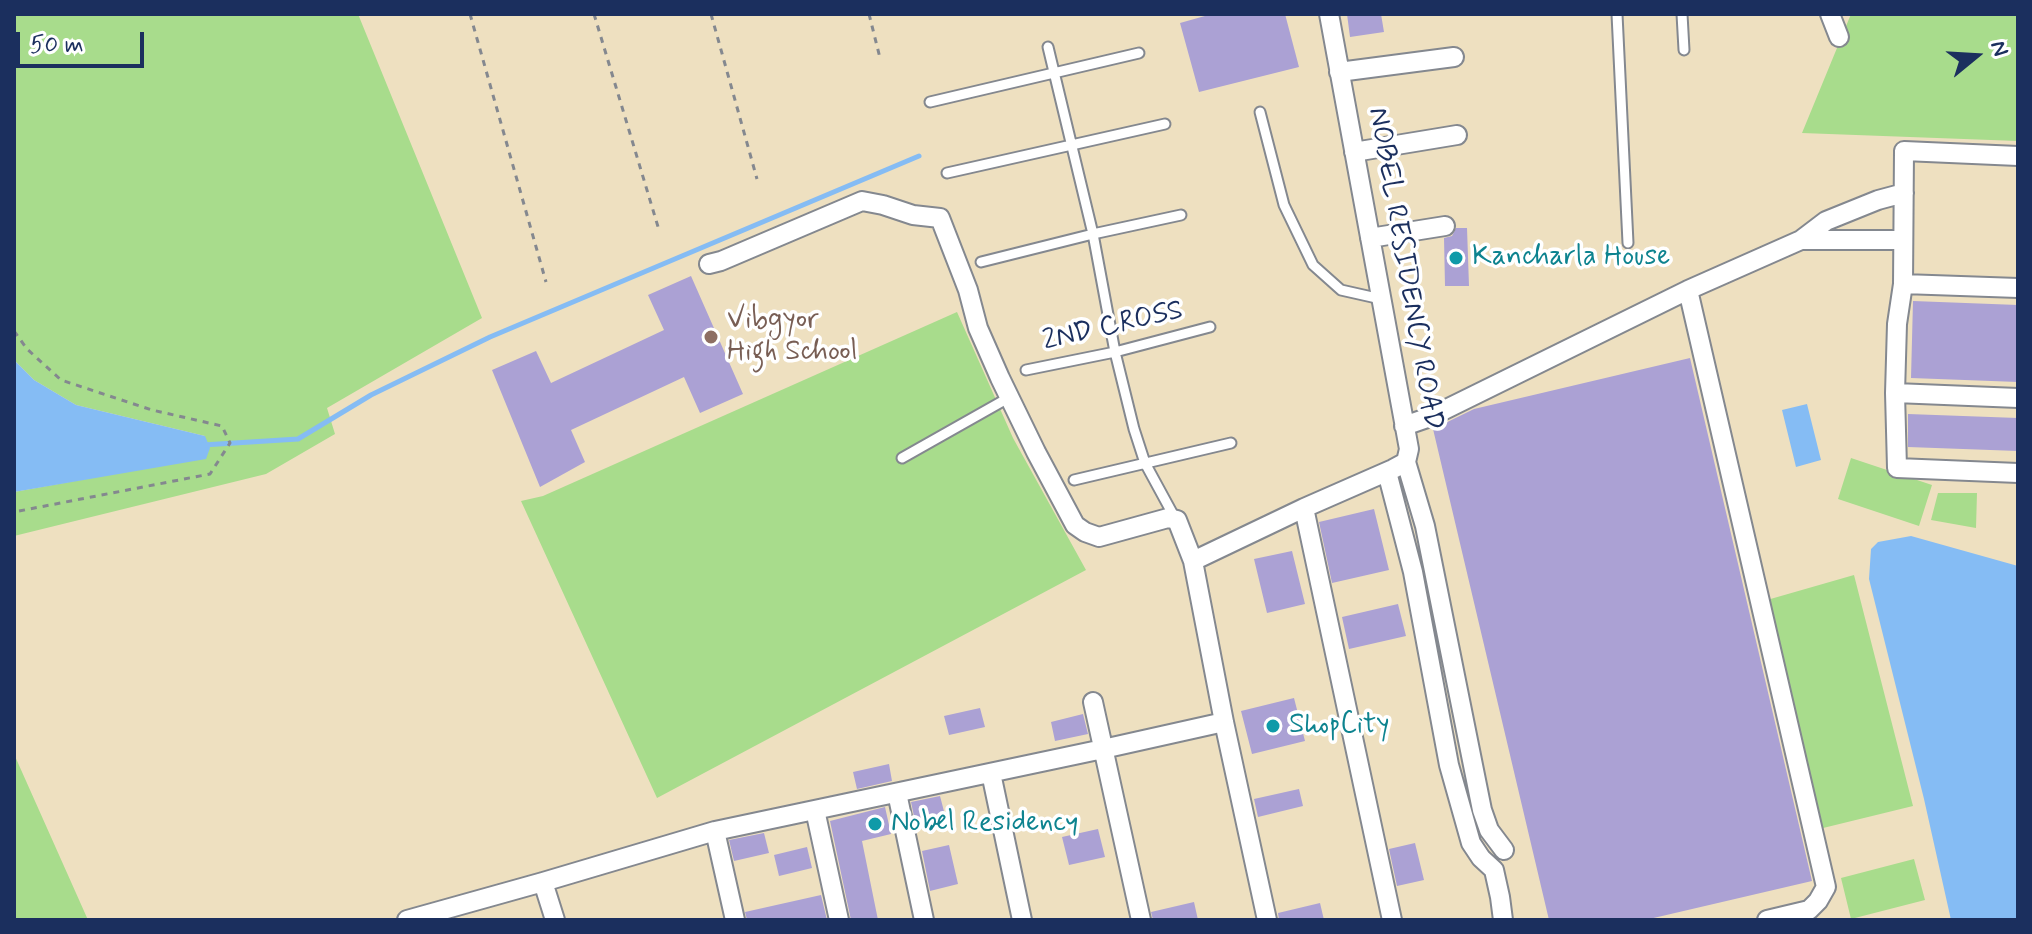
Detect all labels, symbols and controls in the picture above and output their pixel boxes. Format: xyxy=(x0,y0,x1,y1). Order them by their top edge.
scale bar xyxy=(20,16,148,66)
north arrow xyxy=(1936,16,2016,96)
text: 50 m xyxy=(30,30,84,61)
text: N xyxy=(1983,37,2014,60)
street label: NOBEL RESIDENCY ROAD xyxy=(1359,105,1449,433)
place label: Kancharla House xyxy=(1472,241,1670,275)
marker: Kancharla House xyxy=(1447,249,1465,267)
street label: 2ND CROSS xyxy=(1040,295,1186,359)
place label: Vibgyor High School xyxy=(727,304,857,370)
marker: Vibgyor High School xyxy=(702,328,720,346)
place label: ShopCity xyxy=(1289,709,1390,743)
marker: ShopCity xyxy=(1264,717,1282,735)
place label: Nobel Residency xyxy=(891,807,1078,841)
marker: Nobel Residency xyxy=(866,815,884,833)

